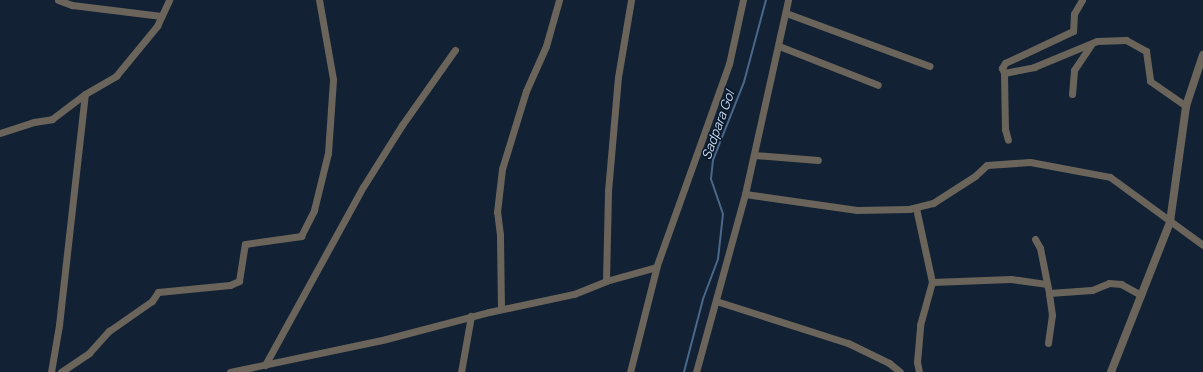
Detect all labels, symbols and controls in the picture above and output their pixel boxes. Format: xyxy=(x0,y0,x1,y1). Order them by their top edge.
water label: Sadpara Gol xyxy=(698,89,738,161)

